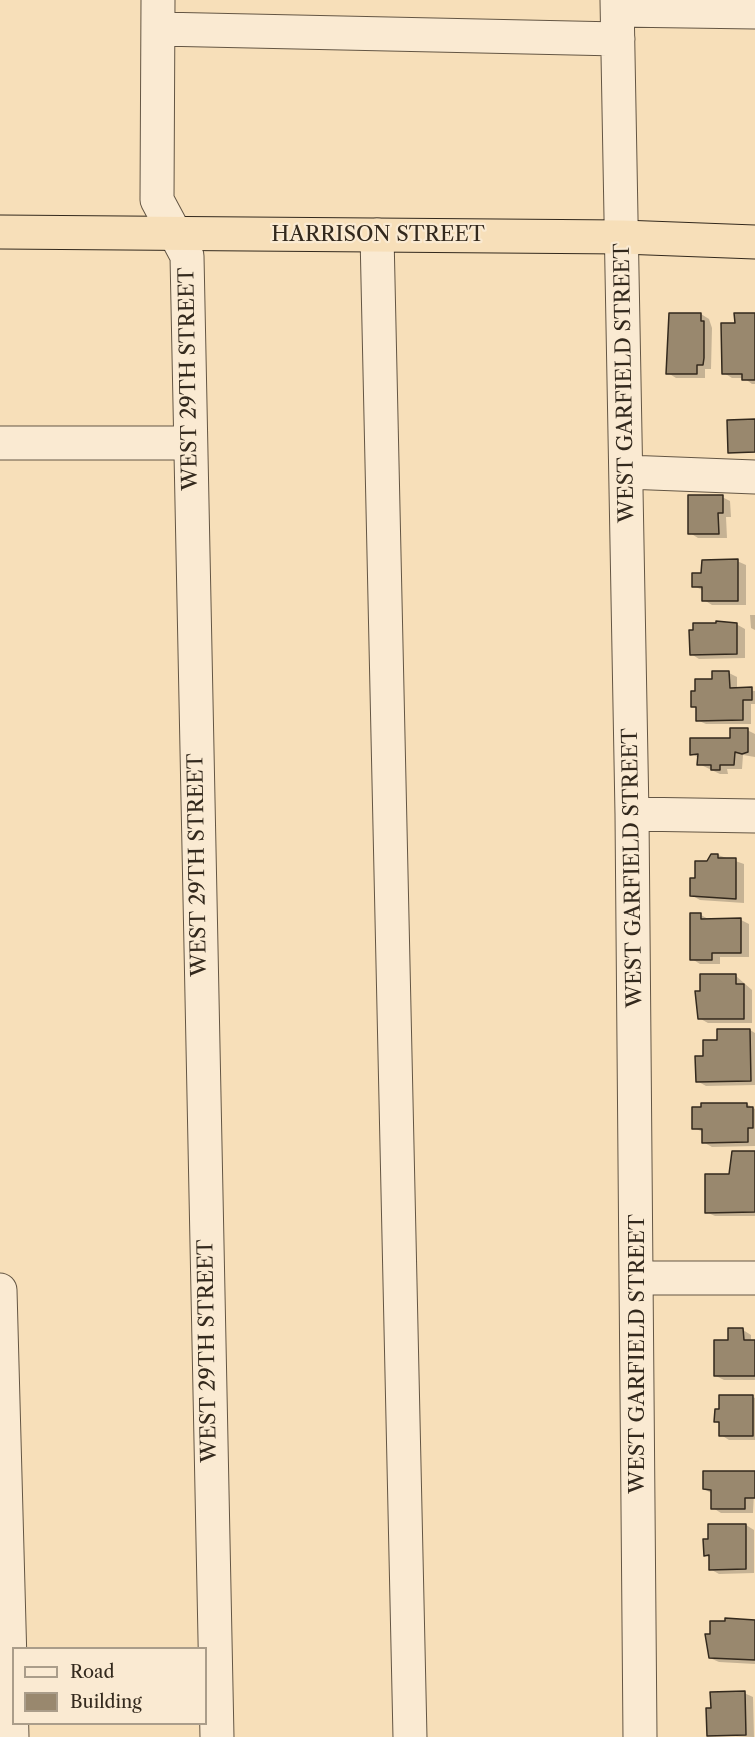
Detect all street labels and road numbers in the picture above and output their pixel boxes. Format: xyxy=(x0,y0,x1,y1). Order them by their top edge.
street label: HARRISON STREET xyxy=(271,222,485,248)
street label: WEST GARFIELD STREET xyxy=(610,243,640,523)
street label: WEST 29TH STREET xyxy=(174,267,204,491)
street label: WEST GARFIELD STREET xyxy=(618,728,648,1008)
street label: WEST 29TH STREET xyxy=(183,753,213,977)
street label: WEST GARFIELD STREET xyxy=(625,1214,651,1494)
street label: WEST 29TH STREET xyxy=(193,1239,223,1463)

